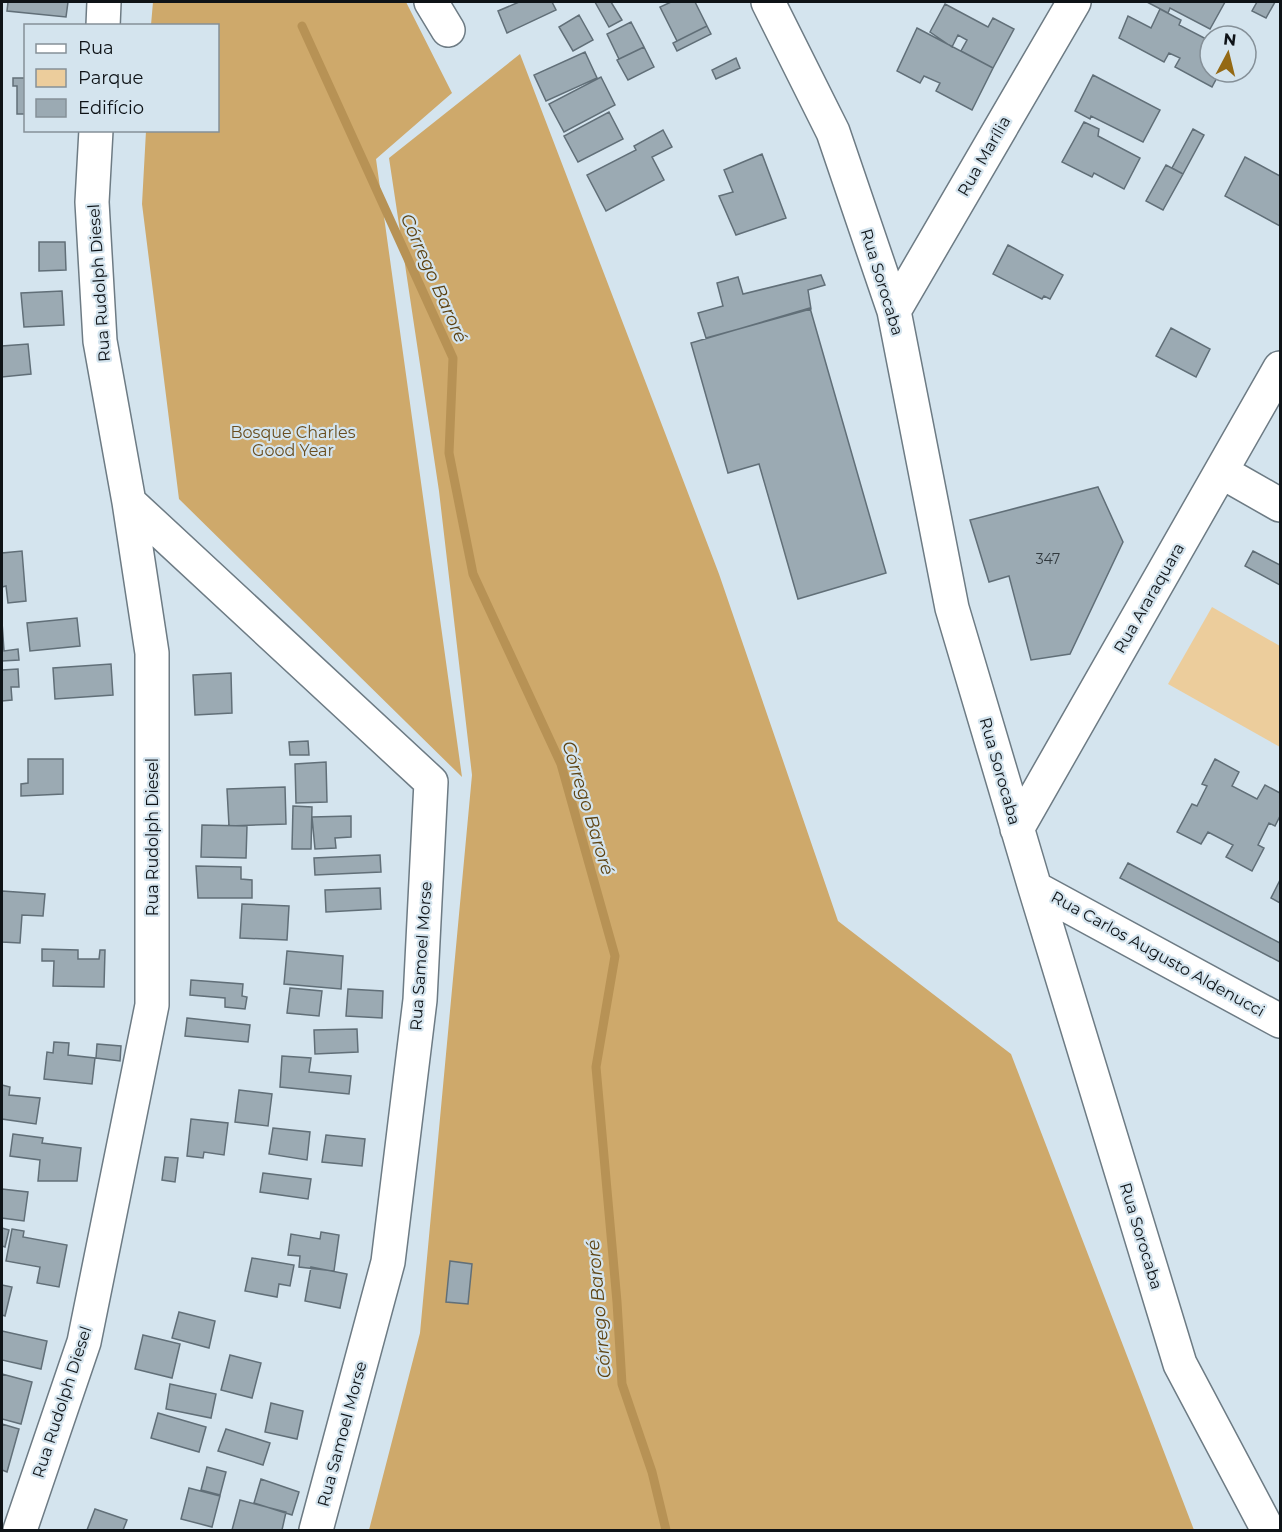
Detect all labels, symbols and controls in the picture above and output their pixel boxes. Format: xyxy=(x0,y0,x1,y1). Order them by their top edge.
legend xyxy=(24,24,219,132)
north arrow xyxy=(1198,24,1258,84)
text: N xyxy=(1222,29,1237,50)
text: Rua xyxy=(78,37,114,59)
text: Parque xyxy=(78,67,144,89)
text: Edifício xyxy=(78,97,144,119)
street label: Rua Marília xyxy=(953,113,1015,199)
street label: Rua Rudolph Diesel xyxy=(84,203,114,363)
water label: Córrego Baroré xyxy=(396,210,472,346)
street label: Rua Sorocaba xyxy=(857,226,907,338)
park label: Bosque Charles Good Year xyxy=(230,423,356,460)
street label: Rua Araraquara xyxy=(1110,540,1188,656)
house number: 347 xyxy=(1036,550,1060,568)
street label: Rua Sorocaba xyxy=(976,715,1024,827)
water label: Córrego Baroré xyxy=(557,738,619,878)
street label: Rua Rudolph Diesel xyxy=(143,758,162,916)
street label: Rua Samoel Morse xyxy=(406,881,436,1031)
street label: Rua Carlos Augusto Aldenucci xyxy=(1048,887,1268,1021)
street label: Rua Sorocaba xyxy=(1116,1180,1166,1292)
water label: Córrego Baroré xyxy=(582,1239,616,1379)
street label: Rua Rudolph Diesel xyxy=(29,1324,95,1480)
street label: Rua Samoel Morse xyxy=(313,1359,371,1509)

